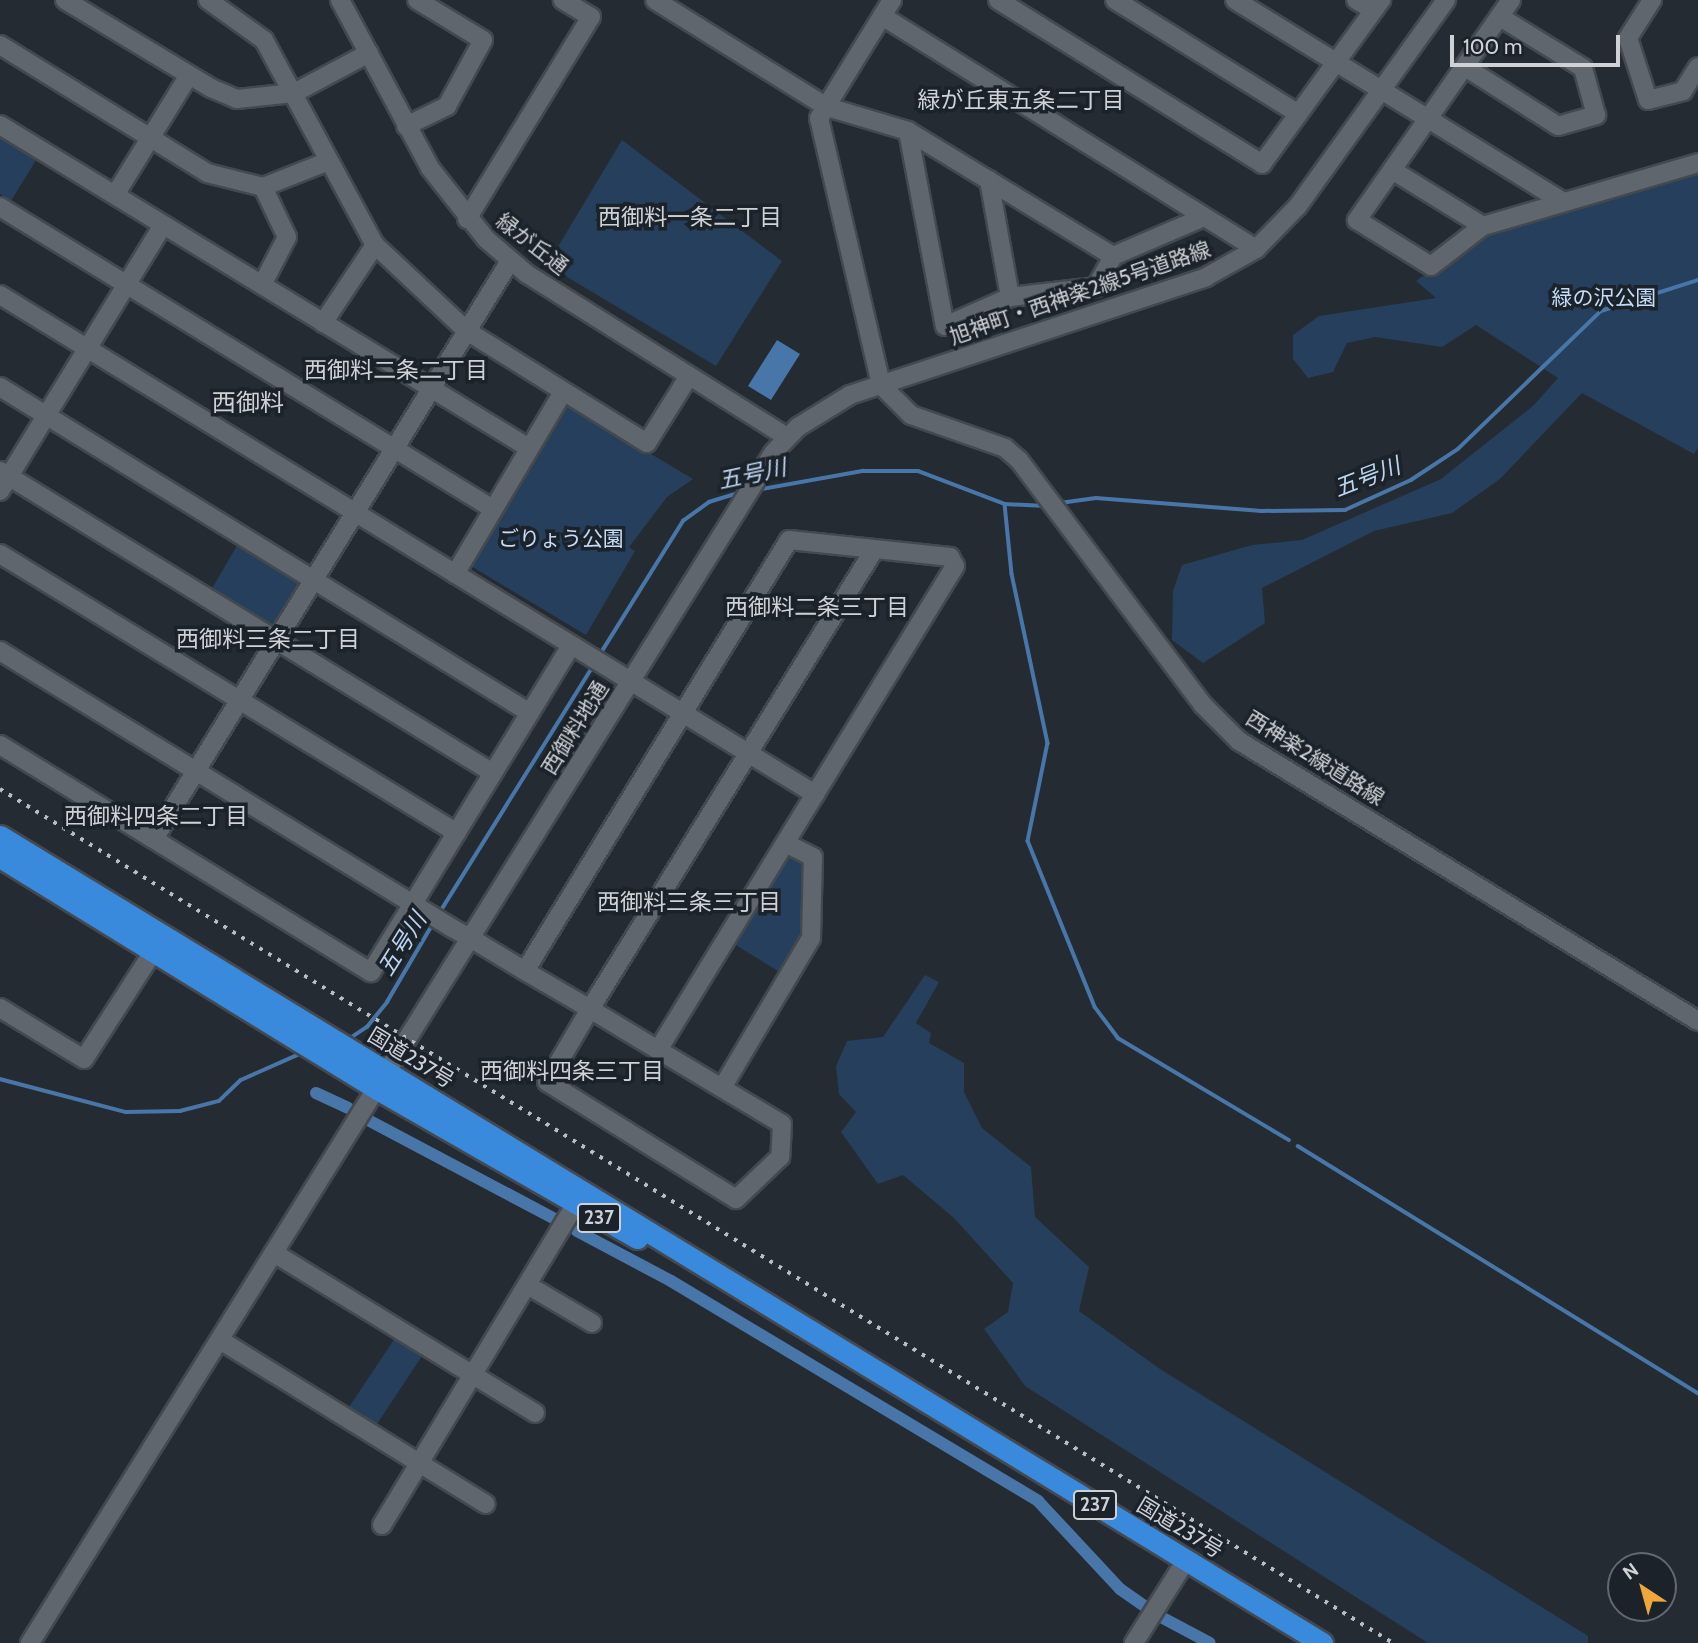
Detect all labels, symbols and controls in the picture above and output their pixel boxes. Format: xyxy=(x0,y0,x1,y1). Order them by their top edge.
scale bar xyxy=(1453,21,1623,65)
text: 100 m xyxy=(1463,34,1522,59)
district label: 緑が丘東五条二丁目 xyxy=(918,86,1124,114)
district label: 西御料一条二丁目 xyxy=(598,203,782,231)
street label: 緑が丘通 xyxy=(491,208,573,280)
street label: 旭神町・西神楽2線5号道路線 xyxy=(946,236,1214,350)
park label: 緑の沢公園 xyxy=(1552,285,1656,311)
district label: 西御料二条二丁目 xyxy=(304,356,488,384)
district label: 西御料 xyxy=(212,389,284,417)
water label: 五号川 xyxy=(1330,452,1404,502)
water label: 五号川 xyxy=(715,453,789,495)
park label: ごりょう公園 xyxy=(498,526,624,552)
district label: 西御料二条三丁目 xyxy=(725,593,909,621)
district label: 西御料三条二丁目 xyxy=(176,625,360,653)
street label: 西御料地通 xyxy=(536,677,614,779)
street label: 西神楽2線道路線 xyxy=(1241,705,1389,811)
district label: 西御料四条二丁目 xyxy=(64,802,248,830)
district label: 西御料三条三丁目 xyxy=(597,888,781,916)
water label: 五号川 xyxy=(372,907,432,981)
street label: 国道237号 xyxy=(363,1022,459,1094)
district label: 西御料四条三丁目 xyxy=(480,1057,664,1085)
road number: 237 xyxy=(576,1202,622,1234)
road number: 237 xyxy=(1072,1490,1118,1520)
street label: 国道237号 xyxy=(1132,1492,1228,1564)
north arrow xyxy=(1607,1552,1677,1622)
text: N xyxy=(1618,1558,1643,1584)

